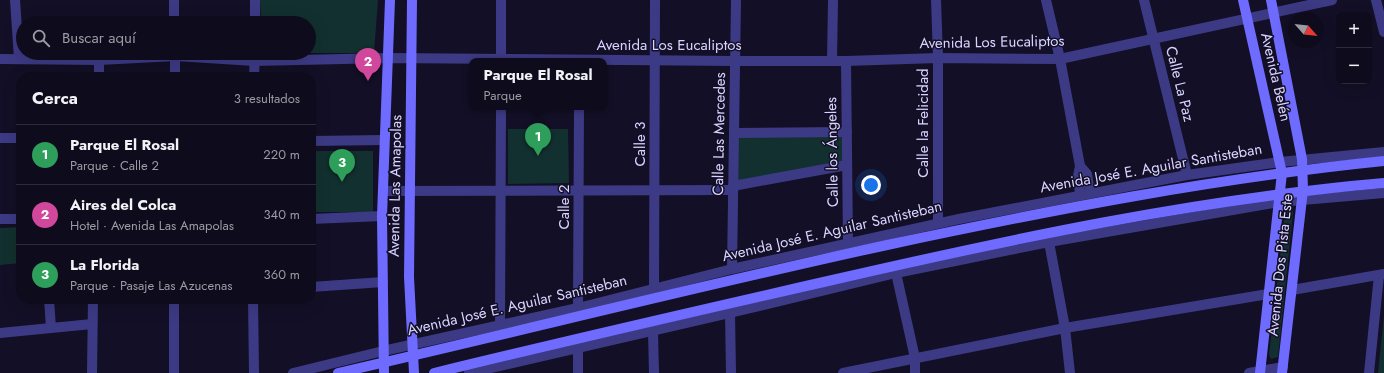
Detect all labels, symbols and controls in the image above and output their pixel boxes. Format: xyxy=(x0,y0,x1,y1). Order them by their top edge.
north arrow xyxy=(1288,12,1324,48)
map controls xyxy=(1336,12,1372,84)
button: + xyxy=(1336,12,1372,48)
search box xyxy=(16,16,316,60)
icon: search xyxy=(30,27,52,49)
text: Buscar aquí xyxy=(62,27,136,49)
street label: Avenida Los Eucaliptos xyxy=(919,30,1065,54)
street label: Avenida Belén xyxy=(1255,30,1297,124)
street label: Avenida Los Eucaliptos xyxy=(596,34,742,56)
street label: Calle La Paz xyxy=(1160,44,1200,124)
pin: 2 xyxy=(355,48,381,81)
button: − xyxy=(1336,48,1372,84)
popup xyxy=(469,58,607,110)
text: Parque El Rosal xyxy=(483,64,593,86)
street label: Calle la Felicidad xyxy=(912,68,934,178)
street label: Calle Las Mercedes xyxy=(707,72,731,196)
text: Cerca xyxy=(32,86,78,110)
text: Parque xyxy=(483,86,522,105)
text: 3 resultados xyxy=(234,89,300,108)
street label: Calle los Ángeles xyxy=(820,97,844,207)
street label: Avenida Las Amapolas xyxy=(383,115,407,257)
street label: Calle 3 xyxy=(629,122,651,166)
pin: 1 xyxy=(525,123,551,156)
text: Parque El Rosal xyxy=(70,134,179,156)
street label: Avenida José E. Aguilar Santisteban xyxy=(1038,138,1264,198)
text: 1 xyxy=(42,145,48,164)
text: 220 m xyxy=(263,145,300,164)
pin: 3 xyxy=(329,149,355,182)
text: Parque · Calle 2 xyxy=(70,156,159,175)
your location xyxy=(861,175,881,195)
street label: Calle 2 xyxy=(553,184,575,230)
street label: Avenida Dos Pista Este xyxy=(1262,192,1298,337)
text: Aires del Colca xyxy=(70,194,176,216)
street label: Avenida José E. Aguilar Santisteban xyxy=(720,195,944,267)
text: 2 xyxy=(41,205,49,224)
text: 340 m xyxy=(263,205,300,224)
text: Hotel · Avenida Las Amapolas xyxy=(70,216,234,235)
text: La Florida xyxy=(70,254,139,276)
text: 3 xyxy=(41,265,49,284)
text: 360 m xyxy=(264,265,300,284)
street label: Avenida José E. Aguilar Santisteban xyxy=(405,269,629,341)
text: Parque · Pasaje Las Azucenas xyxy=(70,276,233,295)

